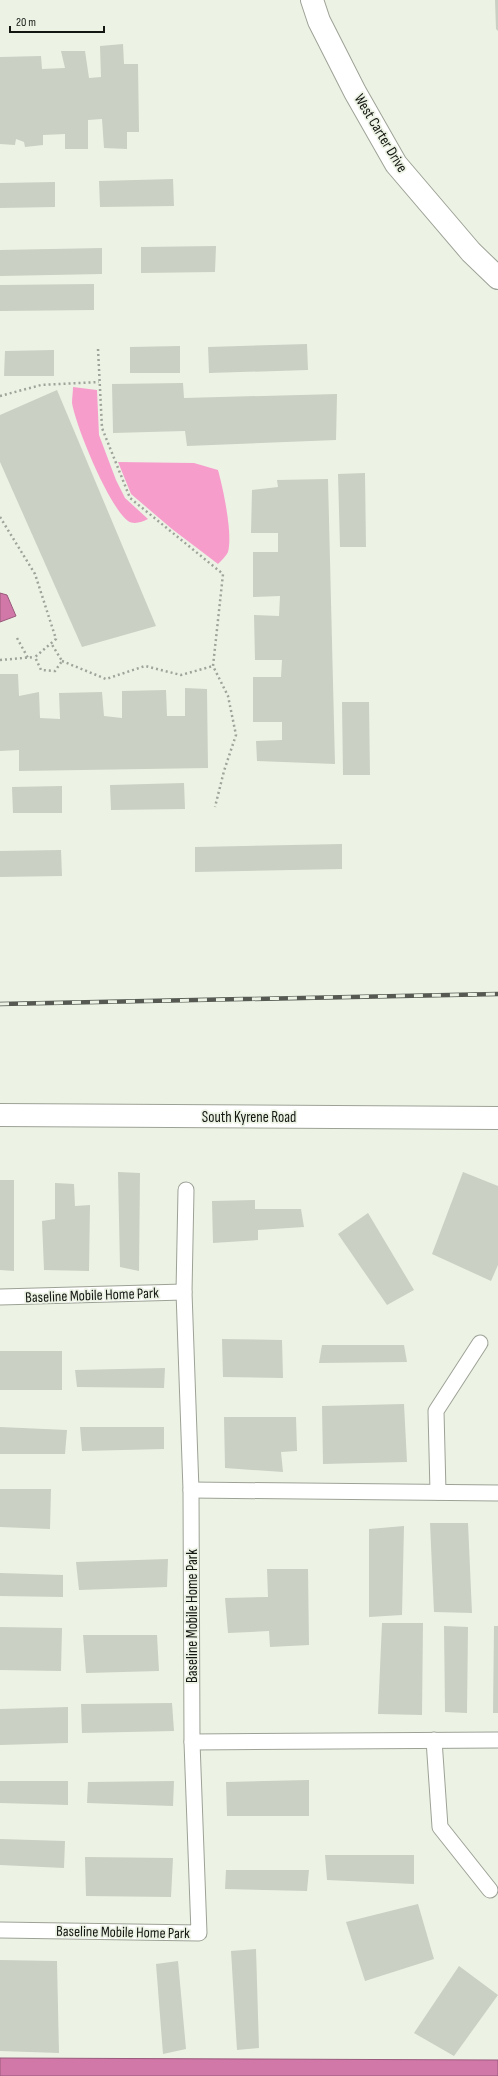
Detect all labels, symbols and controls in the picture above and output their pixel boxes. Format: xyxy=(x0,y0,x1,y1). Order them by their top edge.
scale bar xyxy=(10,8,104,34)
text: 20 m xyxy=(16,15,36,30)
street label: West Carter Drive xyxy=(350,90,412,176)
street label: South Kyrene Road xyxy=(202,1108,296,1127)
street label: Baseline Mobile Home Park xyxy=(25,1284,159,1307)
street label: Baseline Mobile Home Park xyxy=(183,1549,202,1683)
street label: Baseline Mobile Home Park xyxy=(56,1922,190,1943)

